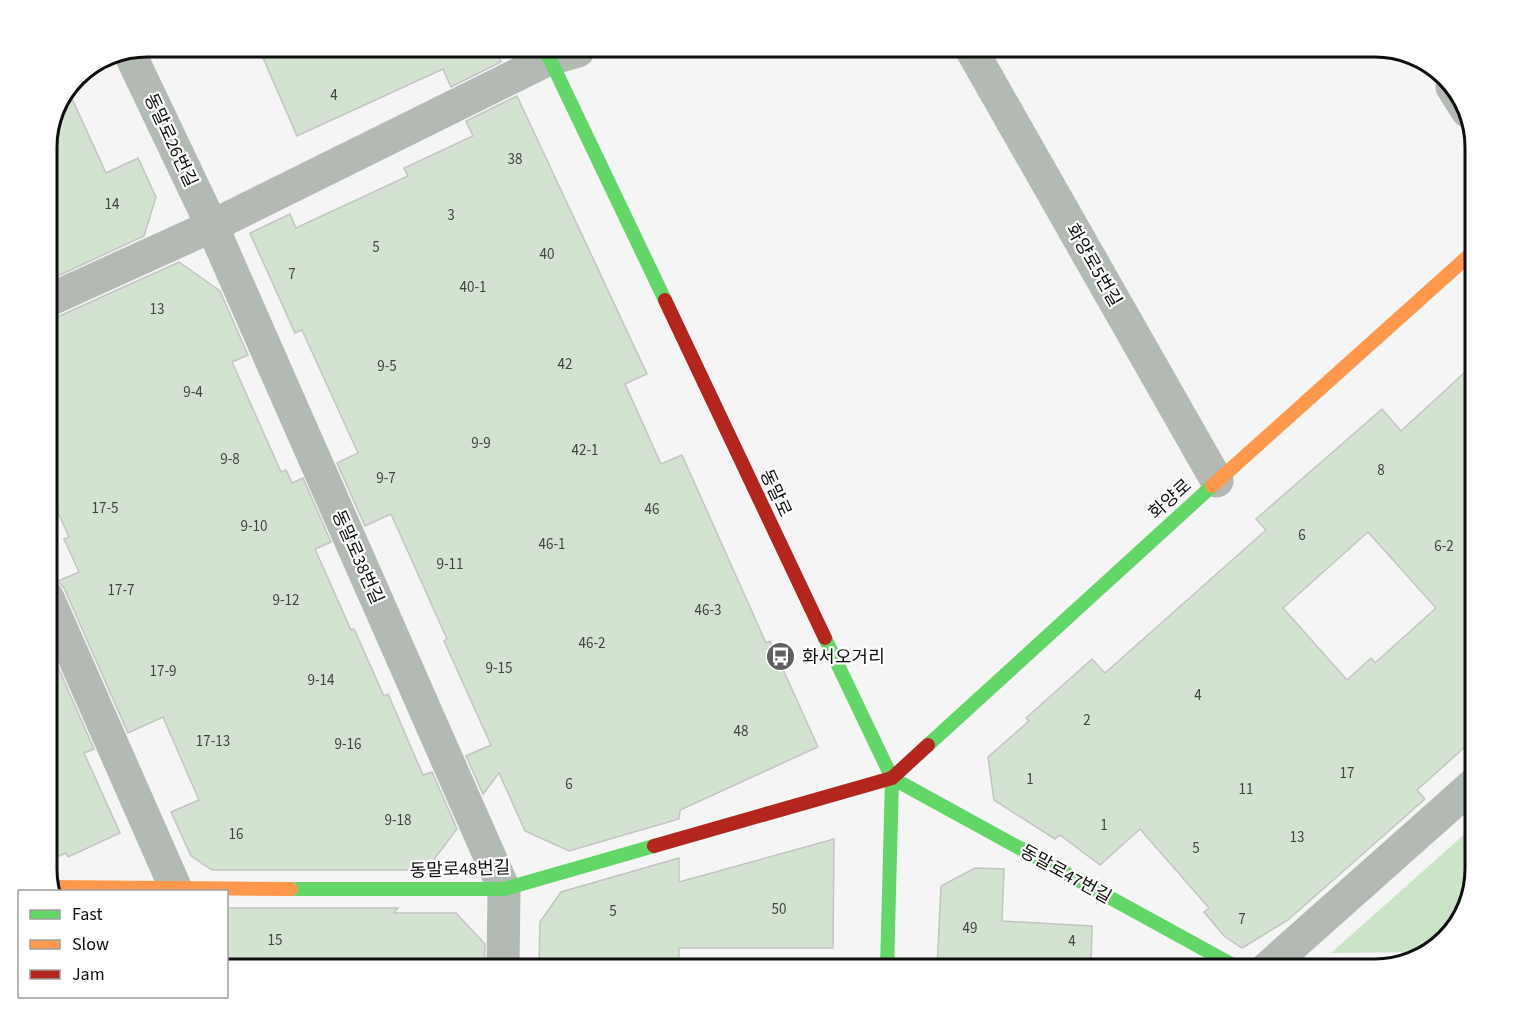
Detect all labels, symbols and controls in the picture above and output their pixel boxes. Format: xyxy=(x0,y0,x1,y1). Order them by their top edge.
house number: 4 xyxy=(330,85,338,106)
street label: 동말로26번길 xyxy=(138,89,203,191)
house number: 38 xyxy=(508,149,522,170)
house number: 14 xyxy=(105,194,120,215)
house number: 3 xyxy=(447,205,455,226)
street label: 화양로5번길 xyxy=(1060,219,1127,311)
house number: 5 xyxy=(372,237,380,258)
house number: 40 xyxy=(540,244,554,265)
house number: 7 xyxy=(288,264,296,285)
house number: 40-1 xyxy=(459,277,487,298)
house number: 13 xyxy=(150,299,164,320)
house number: 42 xyxy=(558,354,572,375)
house number: 9-5 xyxy=(377,356,397,377)
house number: 9-4 xyxy=(183,382,203,403)
house number: 9-9 xyxy=(471,433,491,454)
house number: 42-1 xyxy=(571,440,599,461)
house number: 9-8 xyxy=(220,449,240,470)
house number: 8 xyxy=(1377,460,1385,481)
street label: 동말로 xyxy=(754,465,797,521)
house number: 9-7 xyxy=(376,468,396,489)
street label: 화양로 xyxy=(1144,473,1197,525)
house number: 17-5 xyxy=(91,498,119,519)
house number: 46 xyxy=(645,499,659,520)
street label: 동말로38번길 xyxy=(326,506,389,608)
house number: 9-10 xyxy=(240,516,268,537)
house number: 6 xyxy=(1298,525,1306,546)
house number: 46-1 xyxy=(538,534,566,555)
house number: 6-2 xyxy=(1434,536,1454,557)
house number: 9-11 xyxy=(436,554,464,575)
house number: 17-7 xyxy=(107,580,135,601)
house number: 9-12 xyxy=(272,590,300,611)
house number: 46-3 xyxy=(694,600,722,621)
house number: 46-2 xyxy=(578,633,606,654)
bus stop icon: 화서오거리 xyxy=(765,641,797,673)
place label: 화서오거리 xyxy=(802,645,885,670)
house number: 9-15 xyxy=(485,658,513,679)
house number: 17-9 xyxy=(149,661,177,682)
house number: 9-14 xyxy=(307,670,335,691)
house number: 4 xyxy=(1194,685,1202,706)
house number: 2 xyxy=(1083,710,1091,731)
house number: 48 xyxy=(734,721,748,742)
house number: 17-13 xyxy=(196,731,230,752)
house number: 9-16 xyxy=(334,734,362,755)
house number: 17 xyxy=(1340,763,1354,784)
house number: 1 xyxy=(1026,769,1034,790)
house number: 6 xyxy=(565,774,573,795)
house number: 11 xyxy=(1239,779,1253,800)
house number: 9-18 xyxy=(384,810,412,831)
house number: 1 xyxy=(1100,815,1108,836)
house number: 16 xyxy=(229,824,243,845)
house number: 13 xyxy=(1290,827,1304,848)
house number: 5 xyxy=(1192,838,1200,859)
street label: 동말로47번길 xyxy=(1016,839,1116,910)
street label: 동말로48번길 xyxy=(409,855,511,884)
legend xyxy=(18,890,228,998)
house number: 50 xyxy=(772,899,786,920)
house number: 5 xyxy=(609,901,617,922)
text: Fast xyxy=(72,902,103,927)
house number: 7 xyxy=(1238,909,1246,930)
house number: 49 xyxy=(963,918,977,939)
house number: 15 xyxy=(268,930,282,951)
house number: 4 xyxy=(1068,931,1076,952)
text: Slow xyxy=(72,932,109,957)
text: Jam xyxy=(72,962,105,987)

